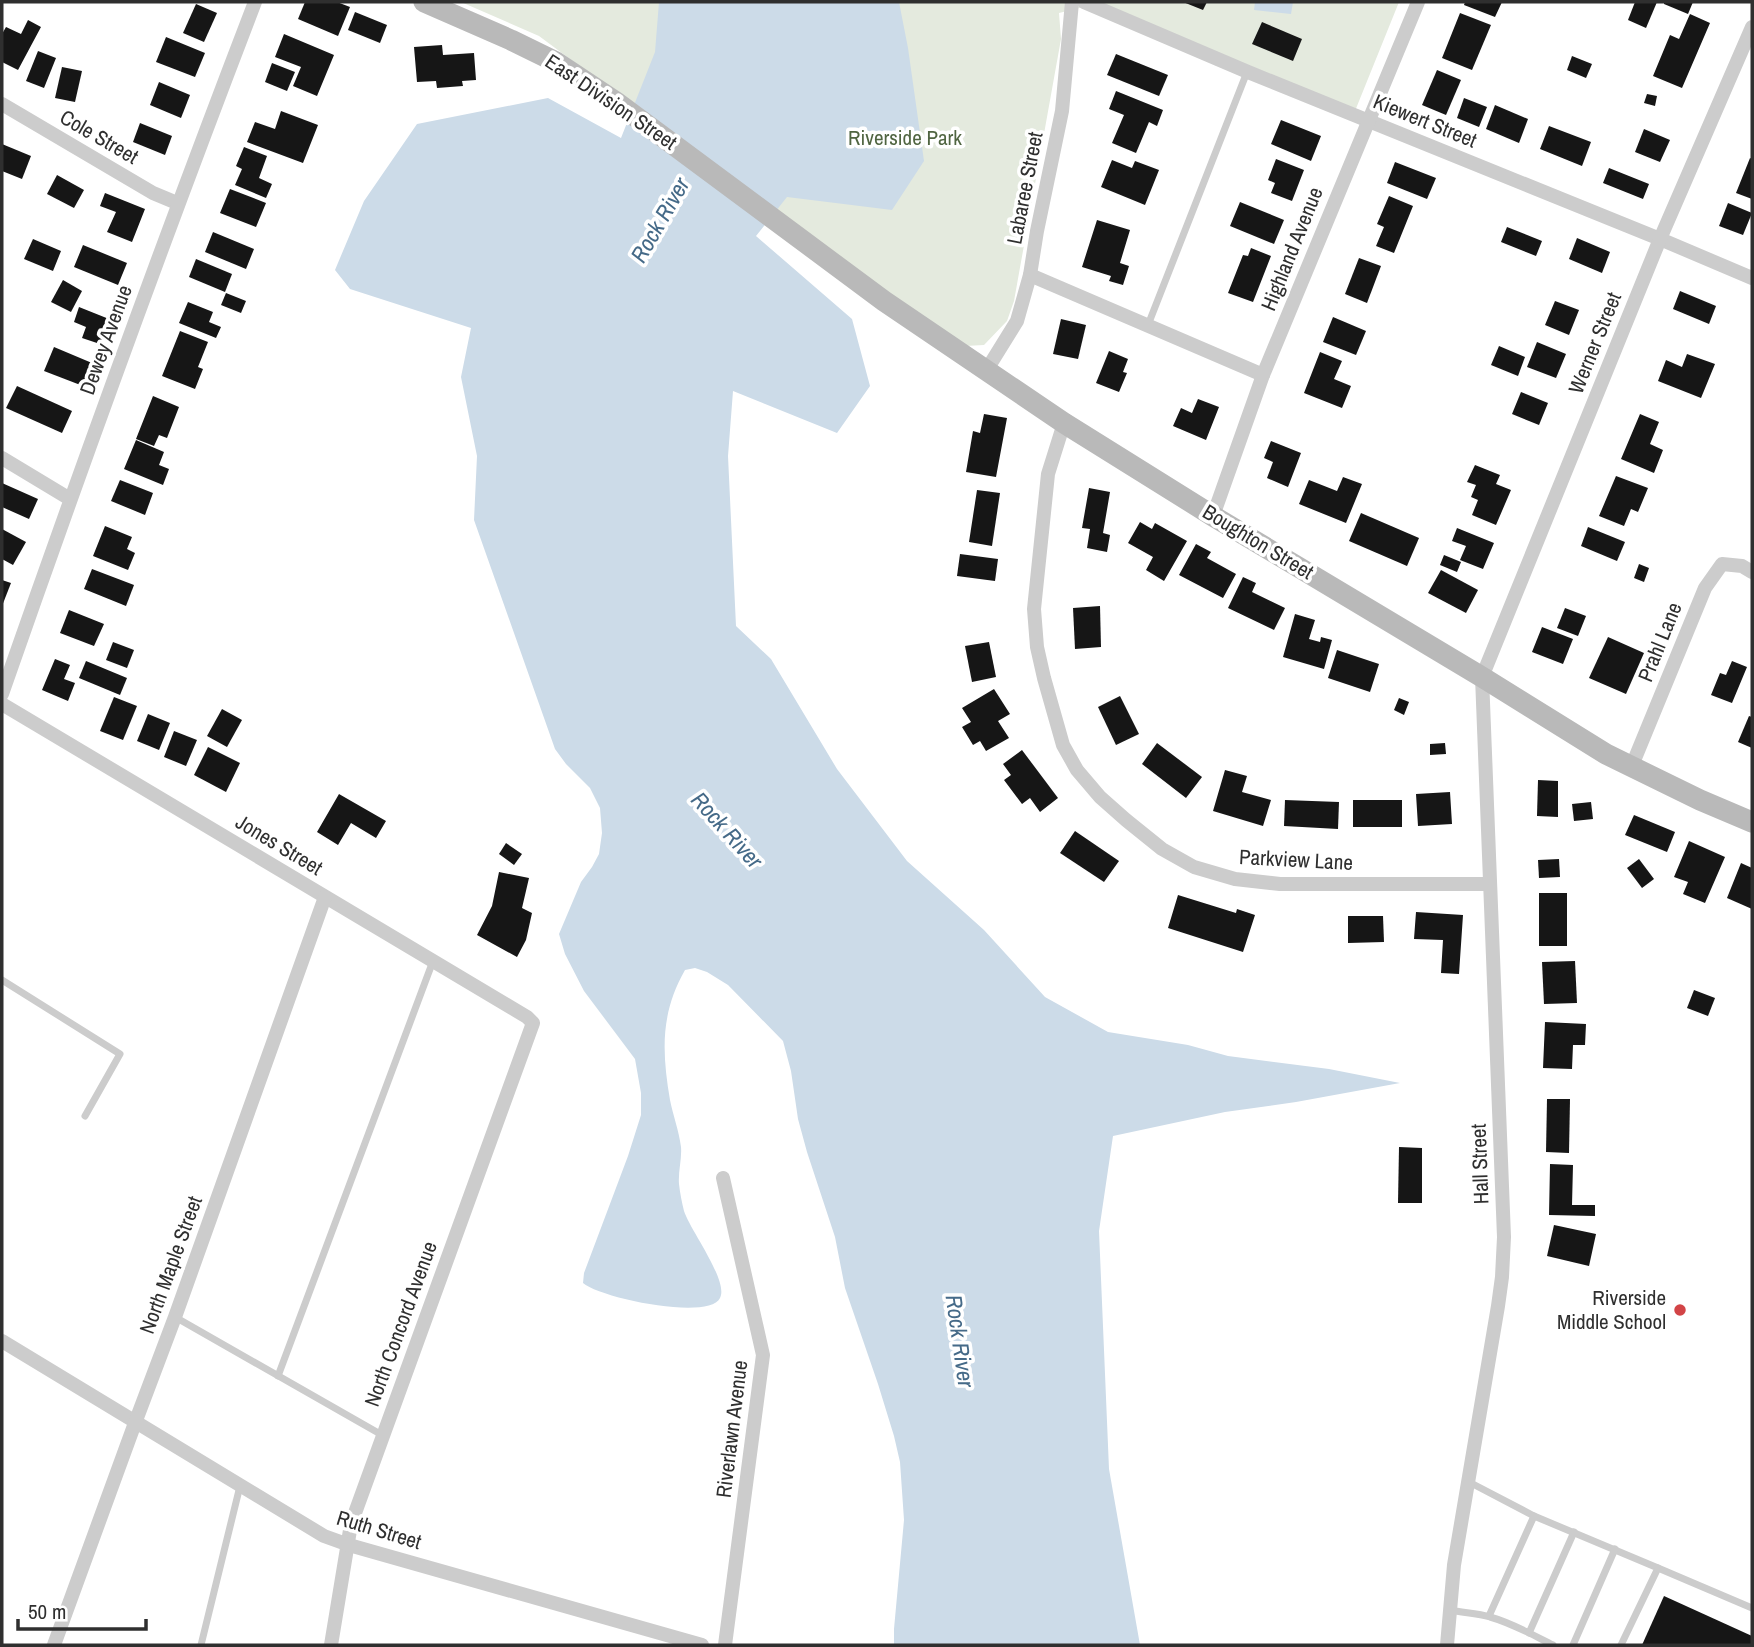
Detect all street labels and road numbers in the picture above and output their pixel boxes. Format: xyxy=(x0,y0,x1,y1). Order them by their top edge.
street label: East Division Street xyxy=(540,47,683,157)
street label: Kiewert Street xyxy=(1369,87,1481,154)
street label: Cole Street xyxy=(55,102,144,171)
street label: Labaree Street xyxy=(999,129,1050,247)
street label: Highland Avenue xyxy=(1254,183,1329,315)
street label: Dewey Avenue xyxy=(72,281,139,399)
street label: Werner Street xyxy=(1561,288,1628,398)
street label: Boughton Street xyxy=(1197,497,1319,586)
street label: Prahl Lane xyxy=(1630,598,1689,686)
street label: Jones Street xyxy=(230,807,328,882)
street label: Parkview Lane xyxy=(1238,842,1354,877)
street label: Hall Street xyxy=(1464,1123,1495,1205)
street label: North Maple Street xyxy=(132,1192,209,1338)
street label: North Concord Avenue xyxy=(357,1237,444,1411)
street label: Riverlawn Avenue xyxy=(709,1358,754,1499)
street label: Ruth Street xyxy=(333,1503,425,1556)

